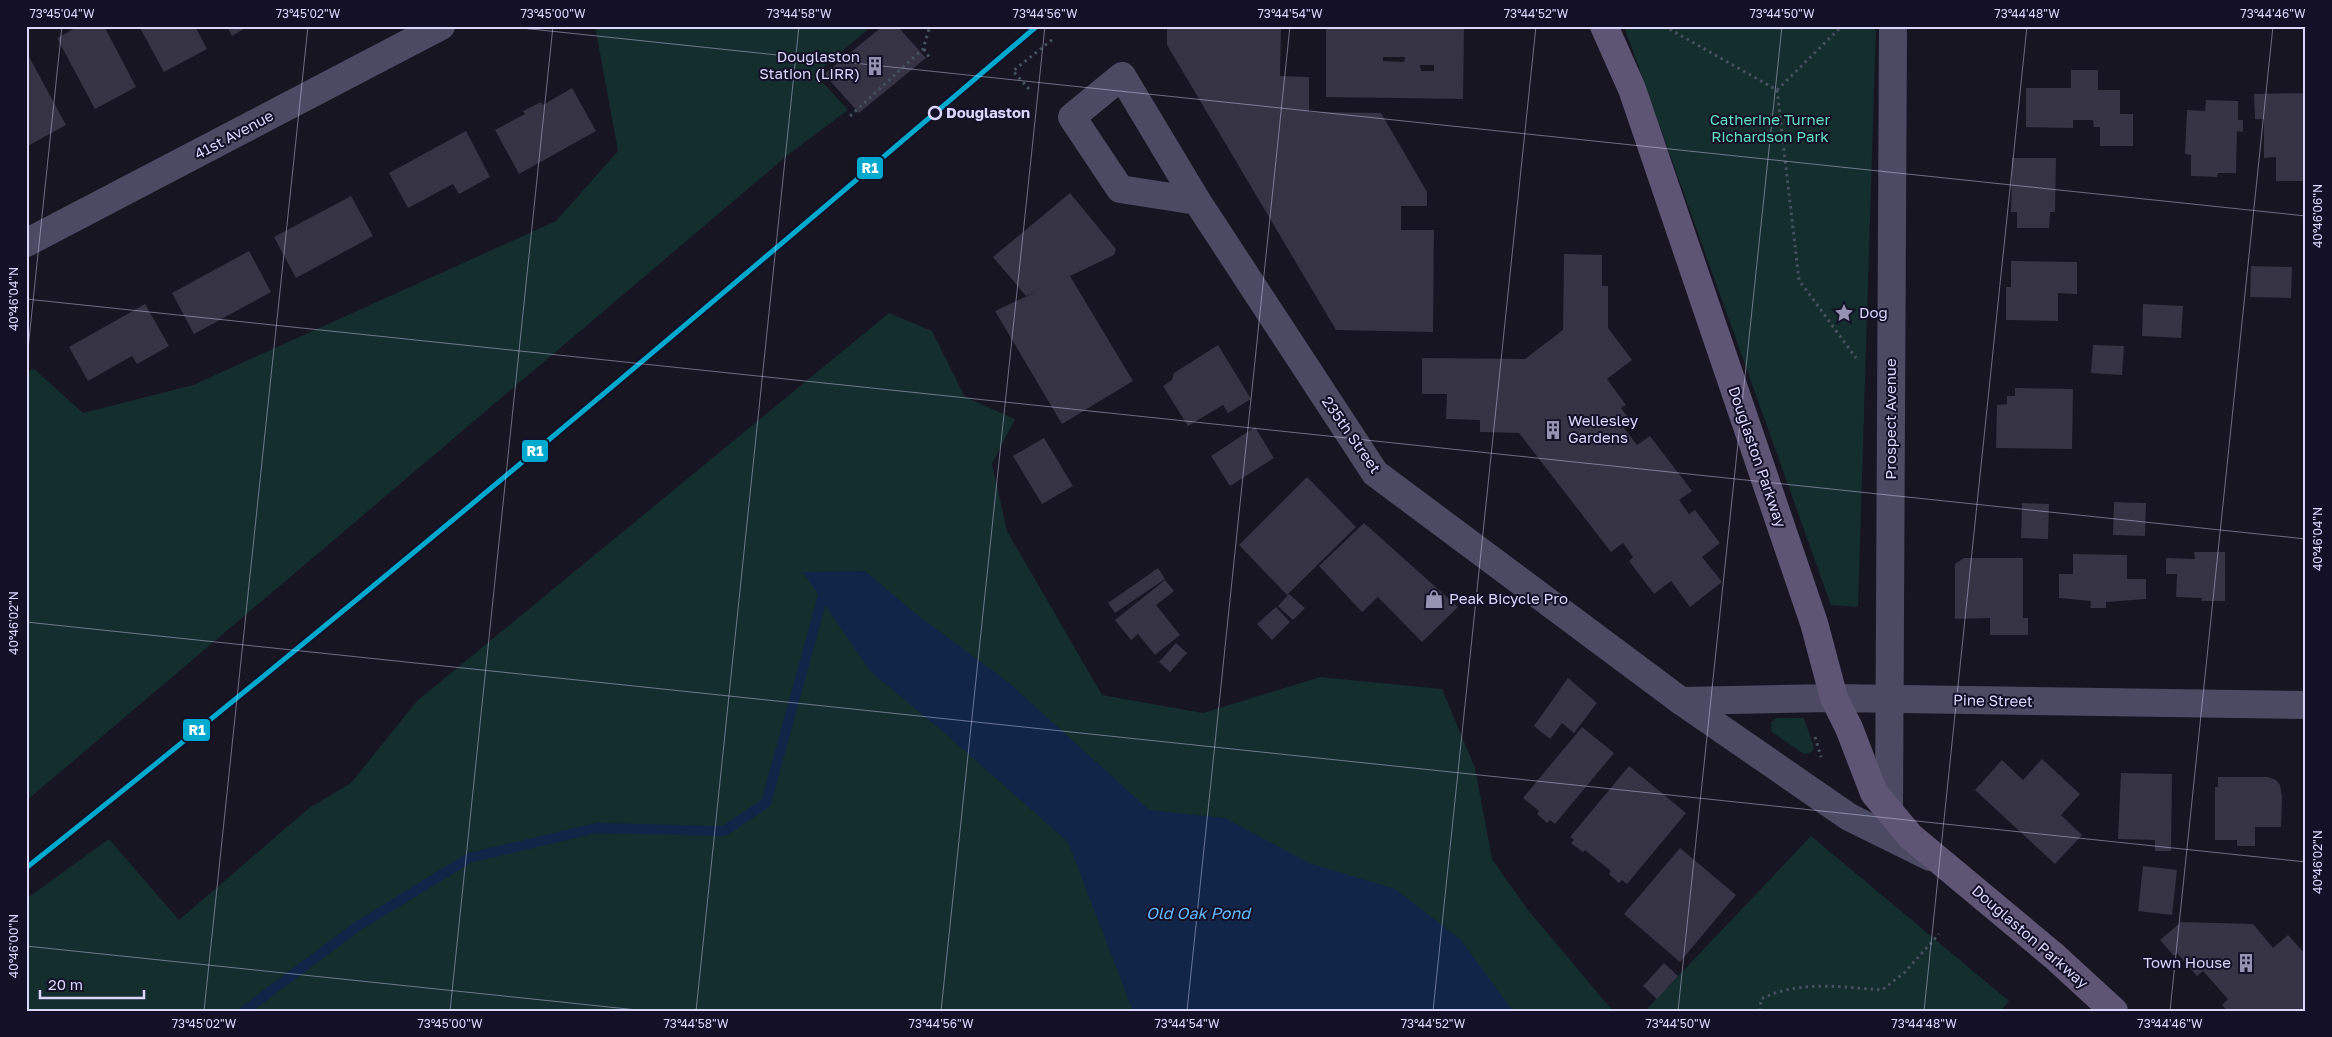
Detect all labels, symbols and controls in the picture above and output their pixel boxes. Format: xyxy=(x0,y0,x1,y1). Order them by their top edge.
text: 73°45'04"W xyxy=(29,6,95,21)
text: 73°45'02"W xyxy=(276,6,341,21)
text: 73°45'00"W xyxy=(520,6,586,21)
text: 73°44'58"W xyxy=(767,6,832,21)
text: 73°44'56"W xyxy=(1013,6,1078,21)
text: 73°44'54"W xyxy=(1258,6,1323,21)
text: 73°44'52"W xyxy=(1504,6,1569,21)
text: 73°44'50"W xyxy=(1749,6,1815,21)
text: 73°44'48"W xyxy=(1994,6,2060,21)
text: 73°44'46"W xyxy=(2240,6,2306,21)
place label: Douglaston Station (LIRR) xyxy=(759,47,860,82)
building icon: Douglaston Station (LIRR) xyxy=(864,55,886,77)
place label: Douglaston xyxy=(946,103,1030,121)
street label: 41st Avenue xyxy=(191,106,276,163)
marker: Douglaston xyxy=(928,106,942,120)
park label: Catherine Turner Richardson Park xyxy=(1710,110,1830,145)
line badge: R1 xyxy=(856,156,884,180)
text: R1 xyxy=(862,159,878,176)
text: 40°46'06"N xyxy=(2310,184,2325,248)
text: 40°46'04"N xyxy=(6,267,21,331)
place icon: Dog xyxy=(1833,302,1855,324)
place label: Dog xyxy=(1859,303,1888,321)
street label: Prospect Avenue xyxy=(1881,358,1899,480)
street label: Douglaston Parkway xyxy=(1725,384,1791,530)
street label: 235th Street xyxy=(1319,393,1385,476)
place label: Wellesley Gardens xyxy=(1568,411,1639,446)
building icon: Wellesley Gardens xyxy=(1542,419,1564,441)
line badge: R1 xyxy=(521,439,549,463)
text: R1 xyxy=(527,442,543,459)
text: 40°46'04"N xyxy=(2310,507,2325,571)
shop icon: Peak Bicycle Pro xyxy=(1423,588,1445,610)
place label: Peak Bicycle Pro xyxy=(1449,589,1568,607)
text: 40°46'02"N xyxy=(6,591,21,655)
street label: Pine Street xyxy=(1953,690,2033,710)
line badge: R1 xyxy=(182,718,211,742)
text: R1 xyxy=(189,721,205,738)
text: 40°46'02"N xyxy=(2310,830,2325,894)
street label: Douglaston Parkway xyxy=(1969,881,2093,992)
water label: Old Oak Pond xyxy=(1146,903,1252,923)
text: 40°46'00"N xyxy=(6,914,21,978)
building icon: Town House xyxy=(2235,952,2257,974)
place label: Town House xyxy=(2143,953,2231,971)
scale bar xyxy=(40,967,144,999)
text: 20 m xyxy=(48,975,83,993)
text: 73°45'02"W xyxy=(172,1016,237,1031)
text: 73°45'00"W xyxy=(417,1016,483,1031)
text: 73°44'58"W xyxy=(664,1016,729,1031)
text: 73°44'56"W xyxy=(909,1016,974,1031)
text: 73°44'54"W xyxy=(1155,1016,1220,1031)
text: 73°44'52"W xyxy=(1401,1016,1466,1031)
text: 73°44'50"W xyxy=(1645,1016,1711,1031)
text: 73°44'48"W xyxy=(1891,1016,1957,1031)
text: 73°44'46"W xyxy=(2137,1016,2203,1031)

